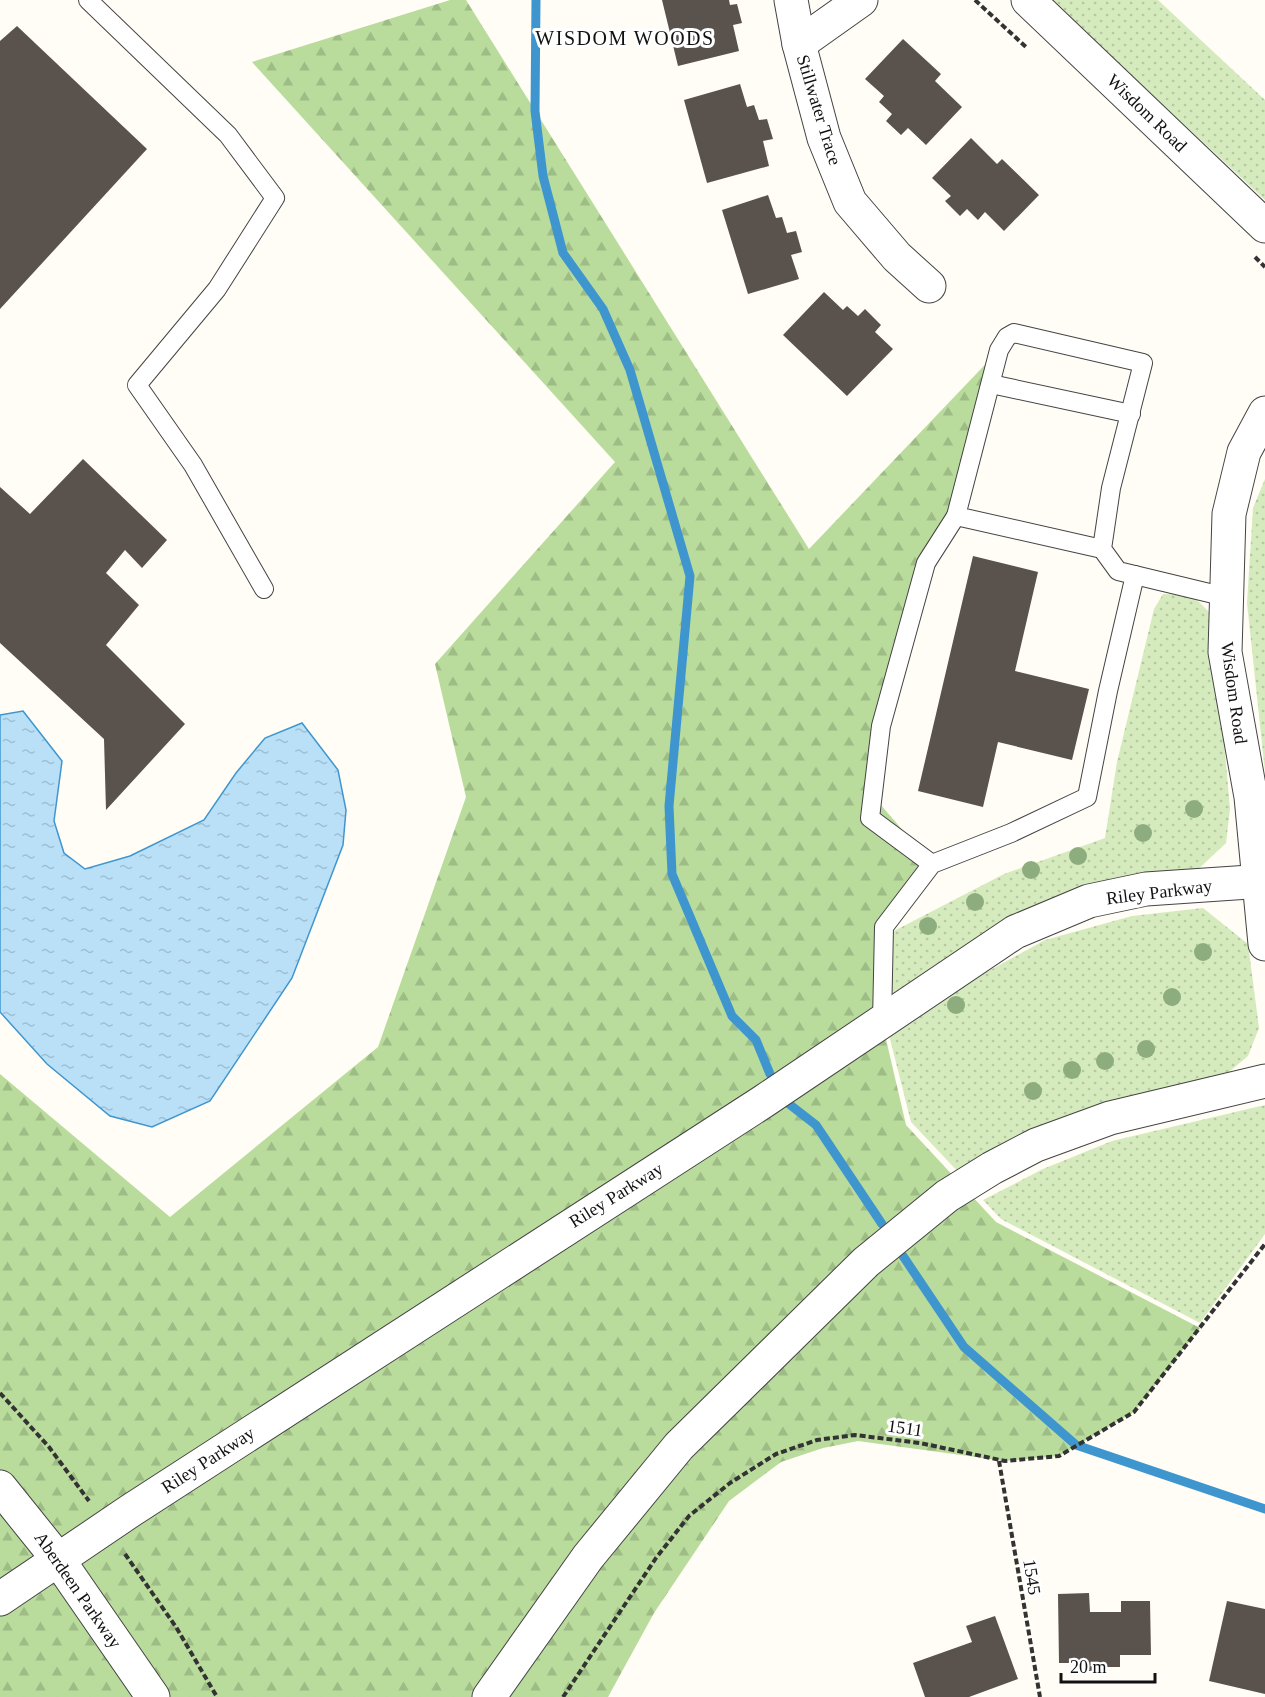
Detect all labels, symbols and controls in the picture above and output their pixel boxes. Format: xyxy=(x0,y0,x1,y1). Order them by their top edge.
district label: WISDOM WOODS xyxy=(535,27,715,49)
street label: Stillwater Trace xyxy=(793,52,845,168)
street label: Wisdom Road xyxy=(1103,70,1191,156)
street label: Wisdom Road xyxy=(1217,641,1251,745)
street label: Riley Parkway xyxy=(1105,876,1213,908)
street label: Riley Parkway xyxy=(566,1158,666,1232)
street label: 1511 xyxy=(886,1416,924,1440)
street label: Riley Parkway xyxy=(158,1423,258,1497)
street label: Aberdeen Parkway xyxy=(30,1528,126,1652)
street label: 1545 xyxy=(1019,1558,1045,1596)
scale bar xyxy=(1061,1646,1156,1684)
text: 20 m xyxy=(1070,1657,1107,1677)

